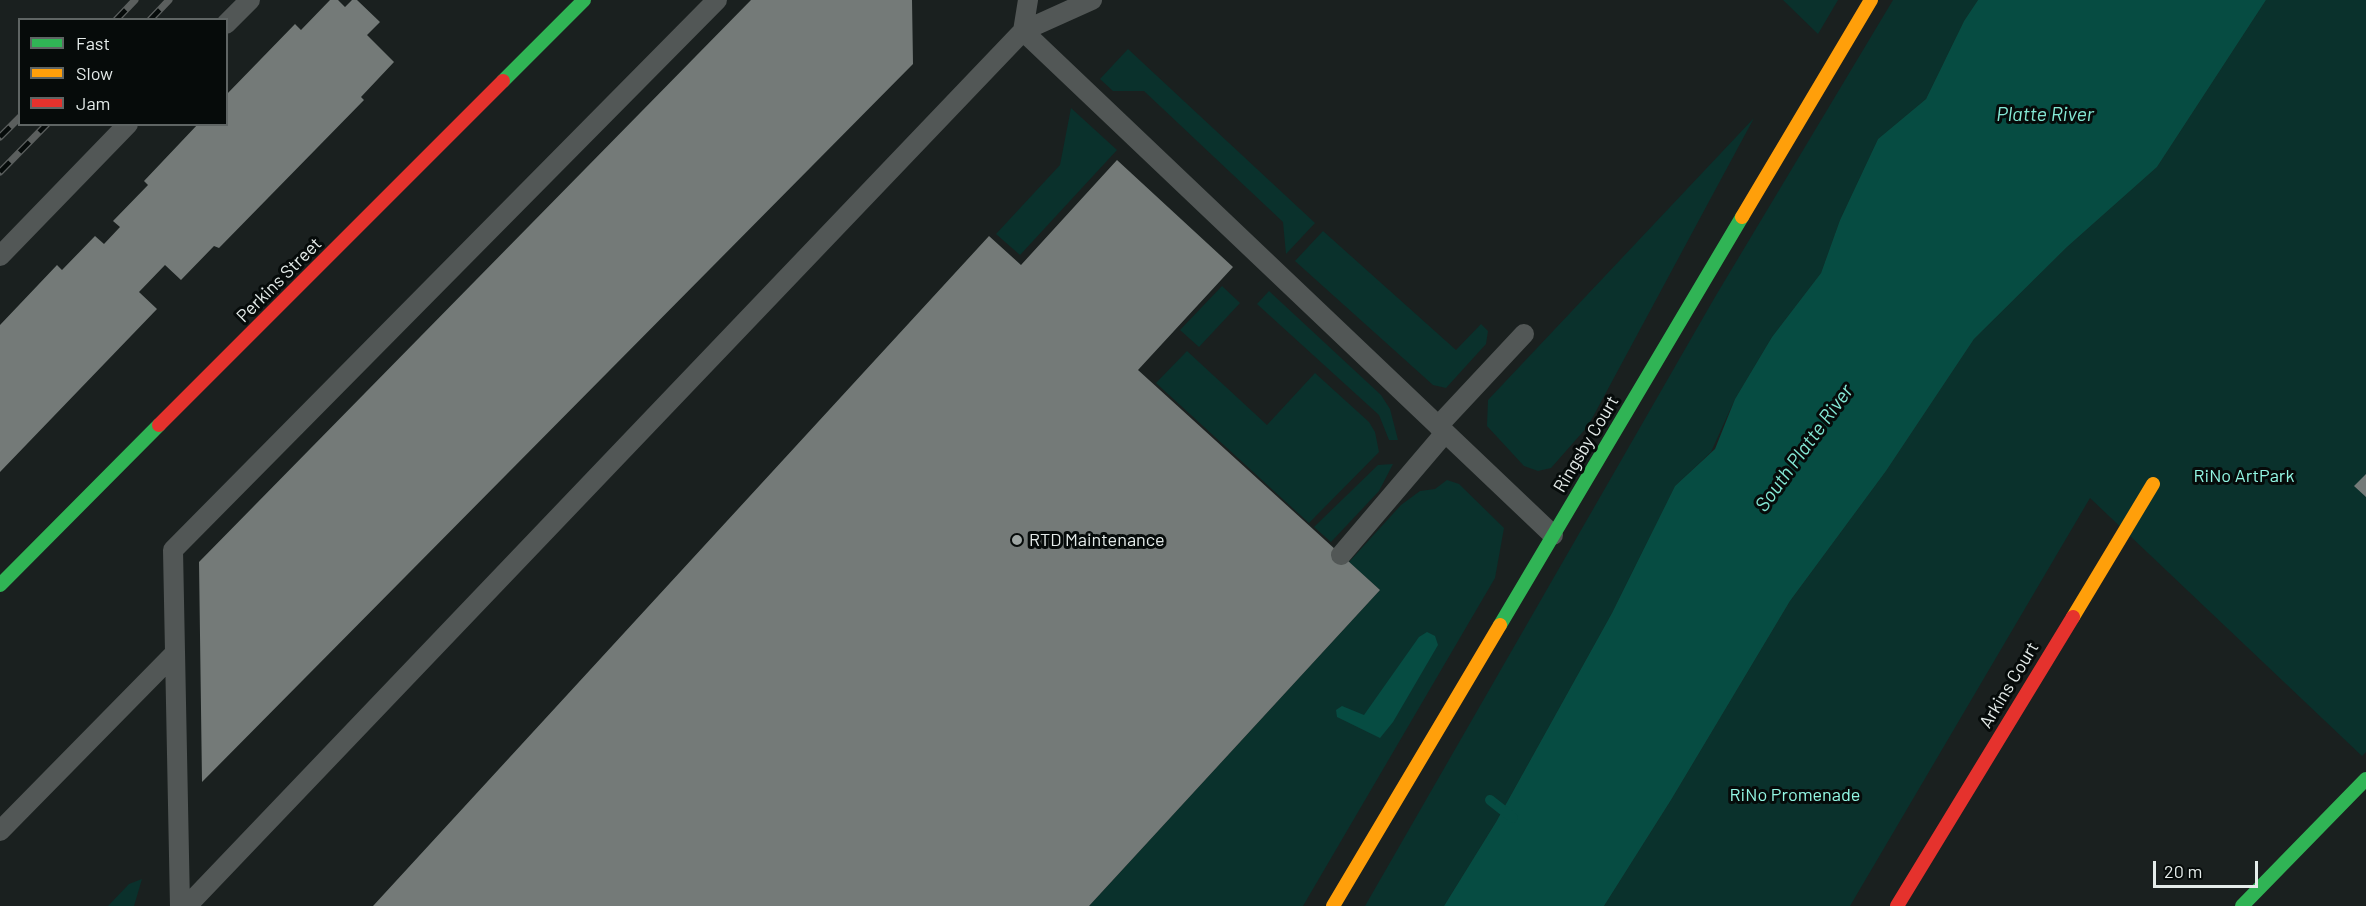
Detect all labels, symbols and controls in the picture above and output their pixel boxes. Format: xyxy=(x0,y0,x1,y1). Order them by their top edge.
legend xyxy=(18,18,228,126)
text: Fast xyxy=(76,32,110,54)
text: Slow xyxy=(76,62,113,84)
text: Jam xyxy=(76,92,110,114)
water label: Platte River xyxy=(1996,102,2094,126)
street label: Perkins Street xyxy=(232,233,326,327)
water label: South Platte River xyxy=(1750,380,1858,516)
street label: Ringsby Court xyxy=(1549,392,1623,496)
park label: RiNo ArtPark xyxy=(2194,465,2294,487)
place label: RTD Maintenance xyxy=(1029,529,1165,551)
marker: RTD Maintenance xyxy=(1010,533,1024,547)
street label: Arkins Court xyxy=(1975,638,2043,732)
park label: RiNo Promenade xyxy=(1730,784,1860,806)
scale bar xyxy=(2156,849,2261,887)
text: 20 m xyxy=(2164,860,2202,882)

